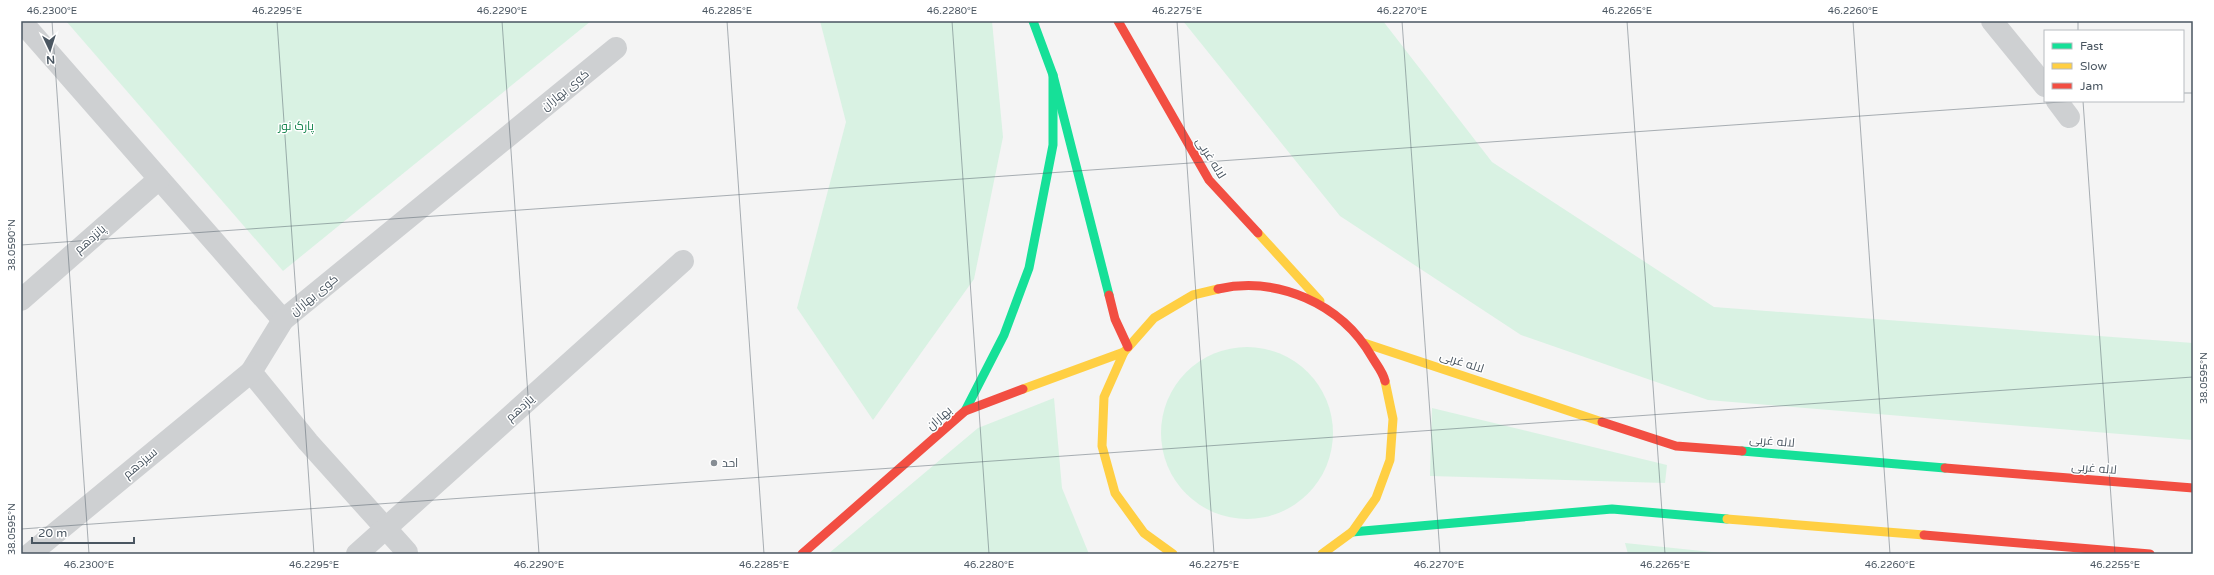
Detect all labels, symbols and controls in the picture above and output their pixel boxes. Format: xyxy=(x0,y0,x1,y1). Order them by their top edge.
text: 46.2300°E xyxy=(27,5,77,17)
text: 46.2295°E xyxy=(252,5,302,17)
text: 46.2290°E xyxy=(477,5,527,17)
text: 46.2285°E xyxy=(702,5,752,17)
text: 46.2280°E xyxy=(927,5,977,17)
text: 46.2275°E xyxy=(1152,5,1202,17)
text: 46.2270°E xyxy=(1377,5,1427,17)
text: 46.2265°E xyxy=(1602,5,1652,17)
text: 46.2260°E xyxy=(1828,5,1878,17)
north arrow xyxy=(30,30,70,70)
legend xyxy=(2044,30,2184,102)
text: Fast xyxy=(2080,39,2104,53)
text: N xyxy=(46,53,56,66)
text: Slow xyxy=(2080,59,2107,73)
street label: کوی بهاران xyxy=(538,67,592,113)
text: Jam xyxy=(2080,79,2103,93)
park label: پارک نور xyxy=(277,119,315,135)
street label: لاله غربی xyxy=(1193,135,1229,181)
text: 38.0590°N xyxy=(6,219,18,271)
street label: پانزدهم xyxy=(72,221,110,258)
street label: کوی بهاران xyxy=(287,272,341,318)
street label: لاله غربی xyxy=(1438,348,1486,376)
text: 38.0595°N xyxy=(2198,352,2210,404)
street label: یازدهم xyxy=(503,391,538,425)
street label: بهاران xyxy=(923,403,955,433)
street label: لاله غربی xyxy=(1749,432,1795,450)
street label: سیزدهم xyxy=(120,445,161,482)
place label: احد xyxy=(722,456,738,470)
marker: احد xyxy=(709,458,719,468)
street label: لاله غربی xyxy=(2071,459,2117,477)
text: 38.0595°N xyxy=(6,503,18,555)
scale bar xyxy=(32,519,134,545)
text: 20 m xyxy=(38,526,67,540)
text: 46.2300°E xyxy=(64,559,114,571)
text: 46.2295°E xyxy=(289,559,339,571)
text: 46.2290°E xyxy=(514,559,564,571)
text: 46.2285°E xyxy=(739,559,789,571)
text: 46.2280°E xyxy=(964,559,1014,571)
text: 46.2275°E xyxy=(1189,559,1239,571)
text: 46.2270°E xyxy=(1414,559,1464,571)
text: 46.2265°E xyxy=(1640,559,1690,571)
text: 46.2260°E xyxy=(1865,559,1915,571)
text: 46.2255°E xyxy=(2090,559,2140,571)

